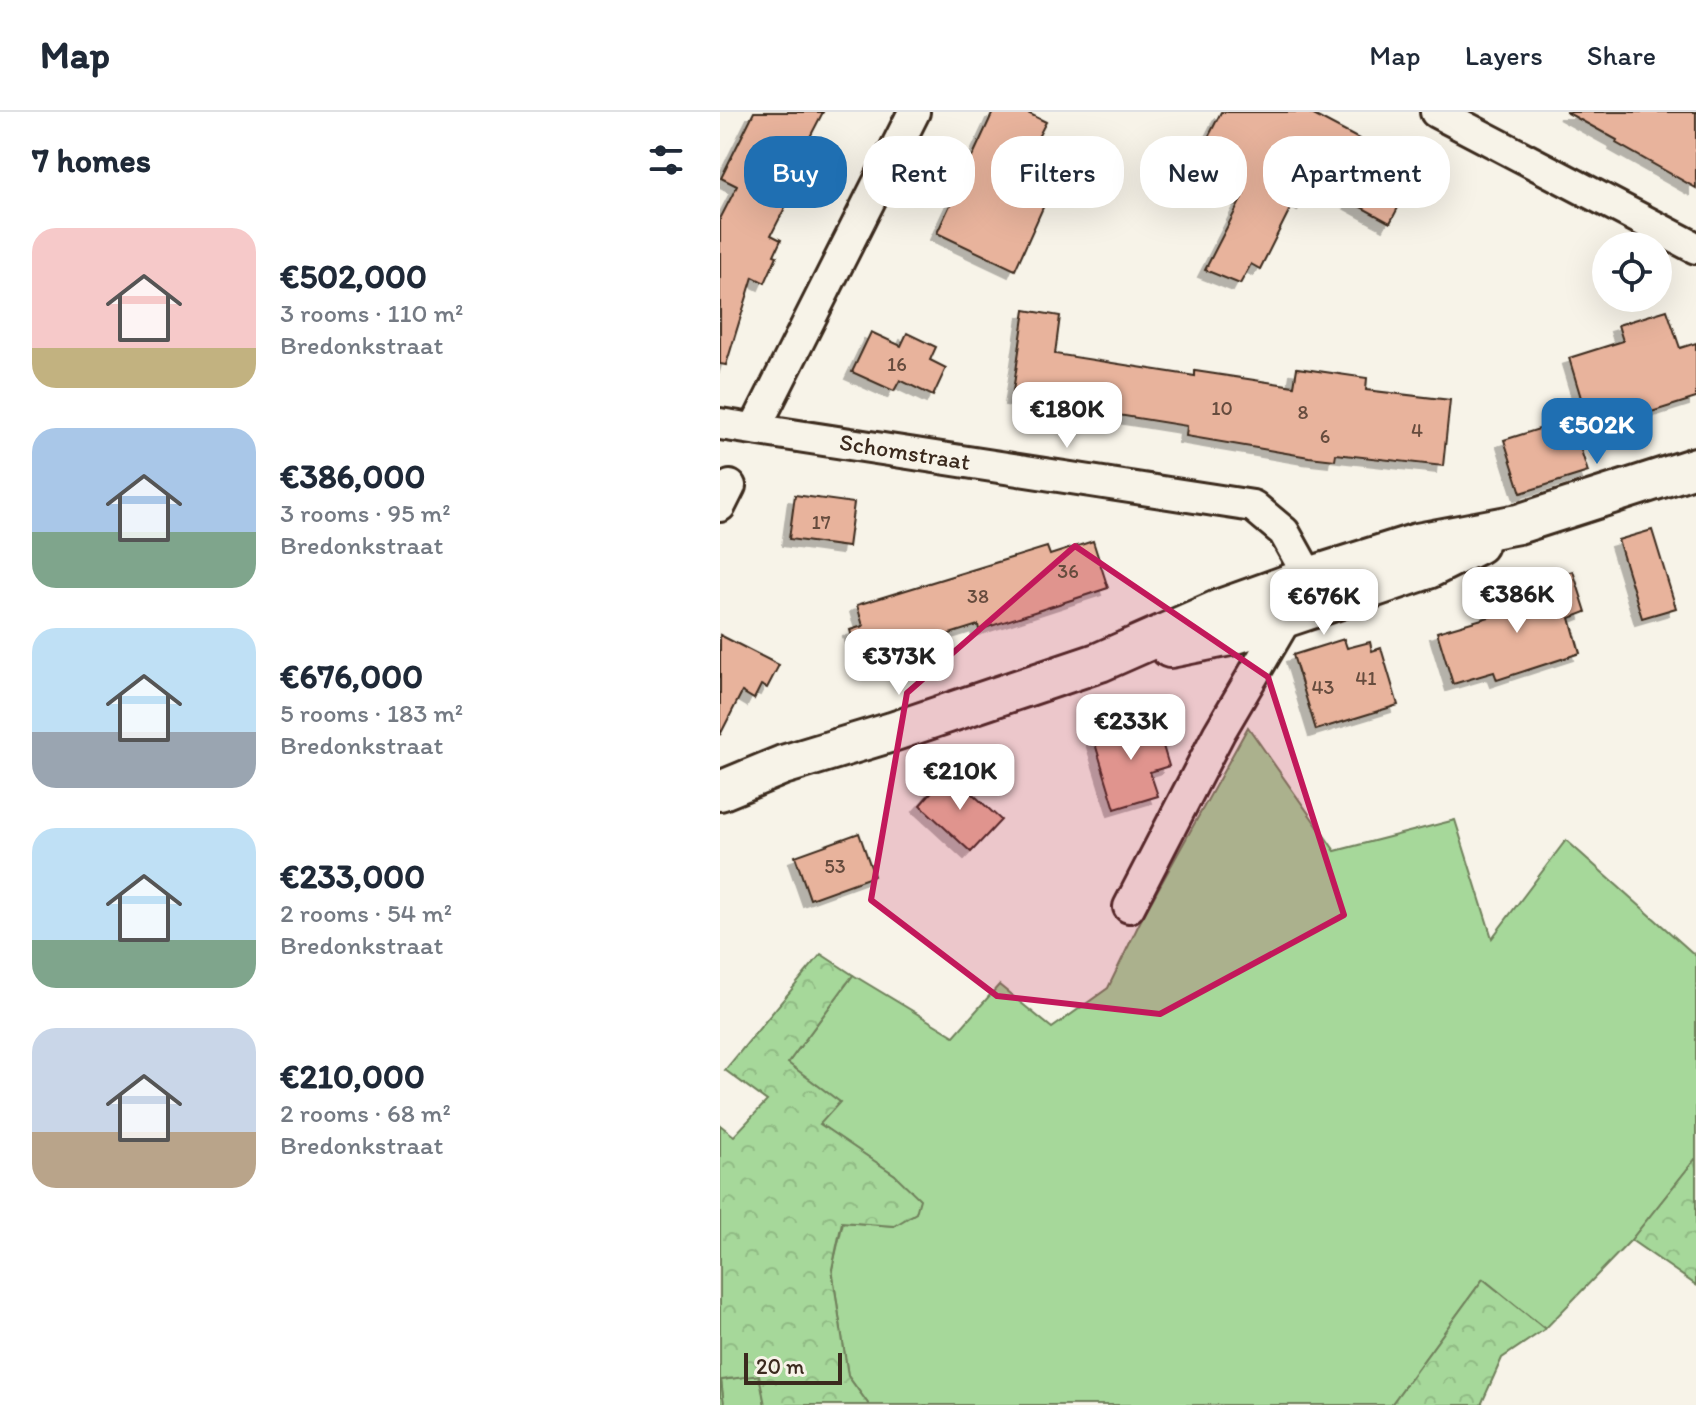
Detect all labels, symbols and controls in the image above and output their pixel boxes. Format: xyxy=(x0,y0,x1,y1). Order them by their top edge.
text: Map xyxy=(40,32,110,78)
text: Map xyxy=(1369,38,1421,72)
text: Layers xyxy=(1465,38,1543,72)
text: Share xyxy=(1587,38,1656,72)
chip: Buy xyxy=(744,136,847,208)
chip: Rent xyxy=(863,136,975,208)
chip: Filters xyxy=(991,136,1124,208)
chip: New xyxy=(1140,136,1247,208)
chip: Apartment xyxy=(1263,136,1450,208)
icon: filters xyxy=(644,138,688,182)
text: 7 homes xyxy=(32,140,151,181)
map controls xyxy=(1592,232,1672,312)
button: locate xyxy=(1592,232,1672,312)
text: €502,000 xyxy=(280,256,427,297)
icon: home xyxy=(96,260,192,356)
text: 3 rooms · 110 m² xyxy=(280,297,463,329)
text: Bredonkstraat xyxy=(280,329,443,361)
house number: 16 xyxy=(887,352,907,376)
pin: €180K xyxy=(1011,382,1123,450)
text: €180K xyxy=(1030,392,1104,424)
house number: 10 xyxy=(1211,396,1233,420)
pin: €502K xyxy=(1541,398,1653,466)
house number: 8 xyxy=(1298,400,1309,424)
text: €502K xyxy=(1560,408,1634,440)
house number: 4 xyxy=(1411,418,1423,442)
house number: 6 xyxy=(1320,424,1330,448)
street label: Schomstraat xyxy=(838,427,973,476)
text: €386,000 xyxy=(280,456,425,497)
icon: home xyxy=(96,460,192,556)
text: 3 rooms · 95 m² xyxy=(280,497,451,529)
house number: 17 xyxy=(811,510,831,534)
text: Bredonkstraat xyxy=(280,529,443,561)
house number: 36 xyxy=(1057,559,1079,583)
pin: €386K xyxy=(1461,567,1573,635)
pin: €676K xyxy=(1268,569,1380,637)
text: €386K xyxy=(1480,577,1554,609)
text: €676K xyxy=(1288,579,1360,611)
house number: 38 xyxy=(967,584,989,608)
pin: €373K xyxy=(843,629,955,697)
text: €373K xyxy=(863,639,935,671)
text: €676,000 xyxy=(280,656,423,697)
icon: home xyxy=(96,660,192,756)
house number: 41 xyxy=(1355,666,1377,690)
house number: 43 xyxy=(1312,675,1335,699)
pin: €233K xyxy=(1075,694,1187,762)
text: 5 rooms · 183 m² xyxy=(280,697,463,729)
text: €233K xyxy=(1094,704,1168,736)
text: Bredonkstraat xyxy=(280,729,443,761)
pin: €210K xyxy=(904,744,1016,812)
text: €210K xyxy=(923,754,997,786)
house number: 53 xyxy=(824,854,846,878)
text: €233,000 xyxy=(280,856,425,897)
icon: home xyxy=(96,860,192,956)
text: 2 rooms · 54 m² xyxy=(280,897,452,929)
text: Bredonkstraat xyxy=(280,929,443,961)
text: €210,000 xyxy=(280,1056,425,1097)
icon: home xyxy=(96,1060,192,1156)
text: 2 rooms · 68 m² xyxy=(280,1097,451,1129)
text: Bredonkstraat xyxy=(280,1129,443,1161)
scale bar xyxy=(744,1349,842,1385)
text: 20 m xyxy=(756,1353,805,1380)

